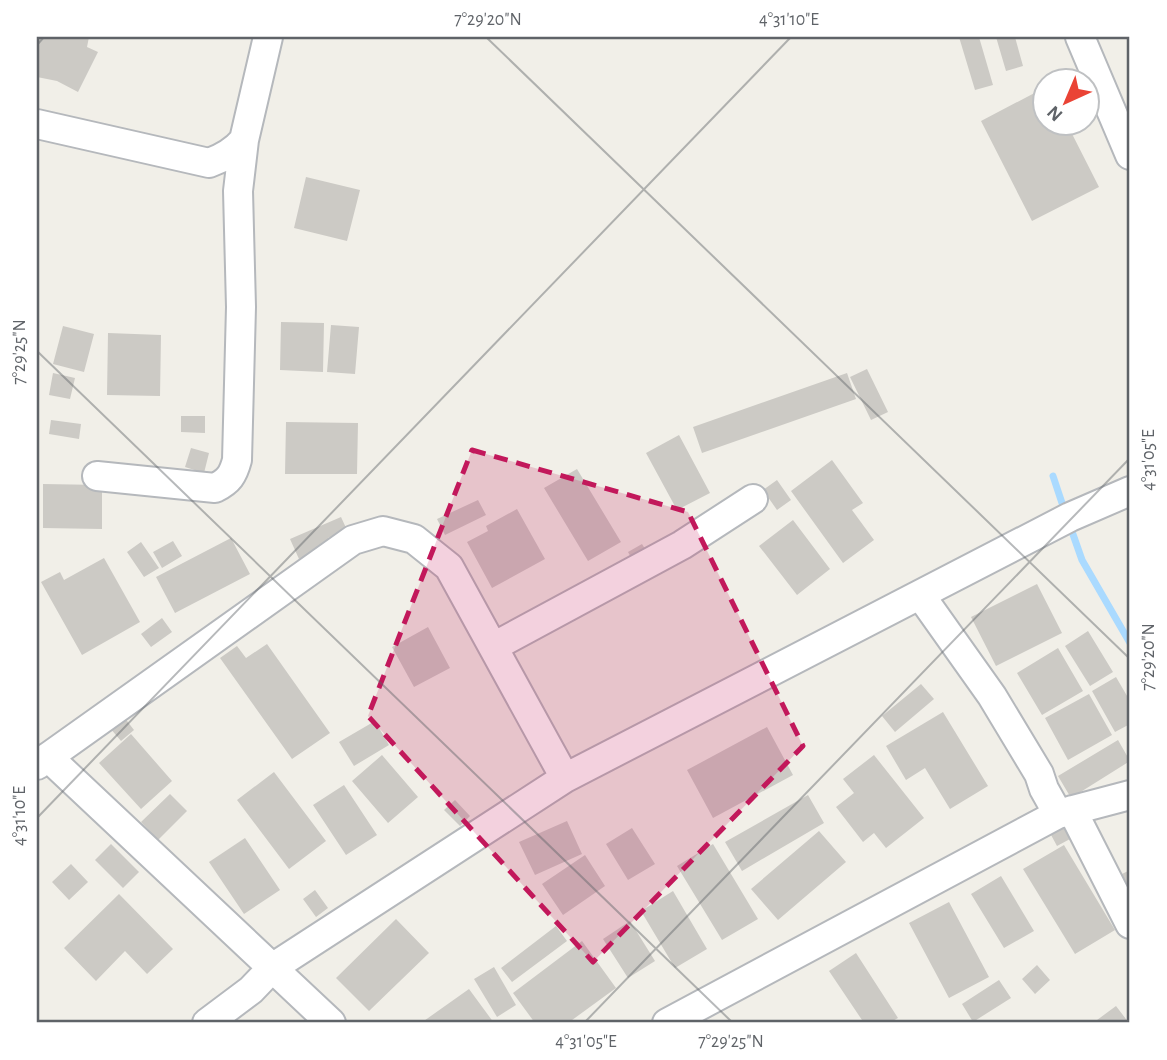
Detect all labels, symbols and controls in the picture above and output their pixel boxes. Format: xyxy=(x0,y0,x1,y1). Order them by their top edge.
text: 7°29'20"N xyxy=(454,11,522,29)
text: 4°31'10"E xyxy=(759,11,819,29)
north arrow xyxy=(1030,66,1100,136)
text: N xyxy=(1044,102,1067,125)
text: 7°29'25"N xyxy=(11,319,29,385)
text: 4°31'05"E xyxy=(1140,429,1158,491)
text: 7°29'20"N xyxy=(1140,623,1158,691)
text: 4°31'10"E xyxy=(11,786,29,846)
text: 4°31'05"E xyxy=(555,1033,617,1051)
text: 7°29'25"N xyxy=(698,1033,764,1051)

